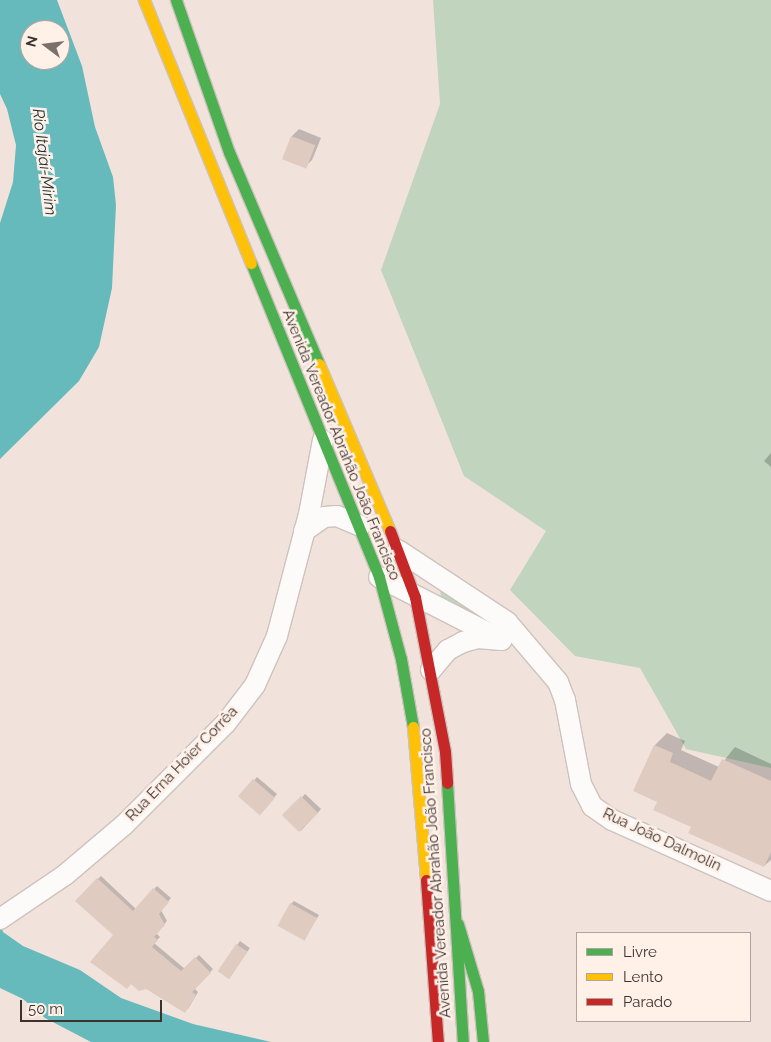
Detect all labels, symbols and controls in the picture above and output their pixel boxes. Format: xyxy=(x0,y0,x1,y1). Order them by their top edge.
north arrow xyxy=(20,20,70,70)
text: N xyxy=(22,34,41,49)
water label: Rio Itajaí-Mirim xyxy=(28,107,60,217)
street label: Avenida Vereador Abrahão João Francisco xyxy=(278,306,404,584)
street label: Rua Erna Hoier Corrêa xyxy=(122,703,242,825)
street label: Avenida Vereador Abrahão João Francisco xyxy=(417,726,455,1020)
street label: Rua João Dalmolin xyxy=(600,805,724,875)
legend xyxy=(576,932,751,1022)
text: Livre xyxy=(623,943,657,961)
text: Lento xyxy=(623,968,663,986)
scale bar xyxy=(22,990,165,1022)
text: Parado xyxy=(623,993,672,1011)
text: 50 m xyxy=(28,1000,63,1018)

